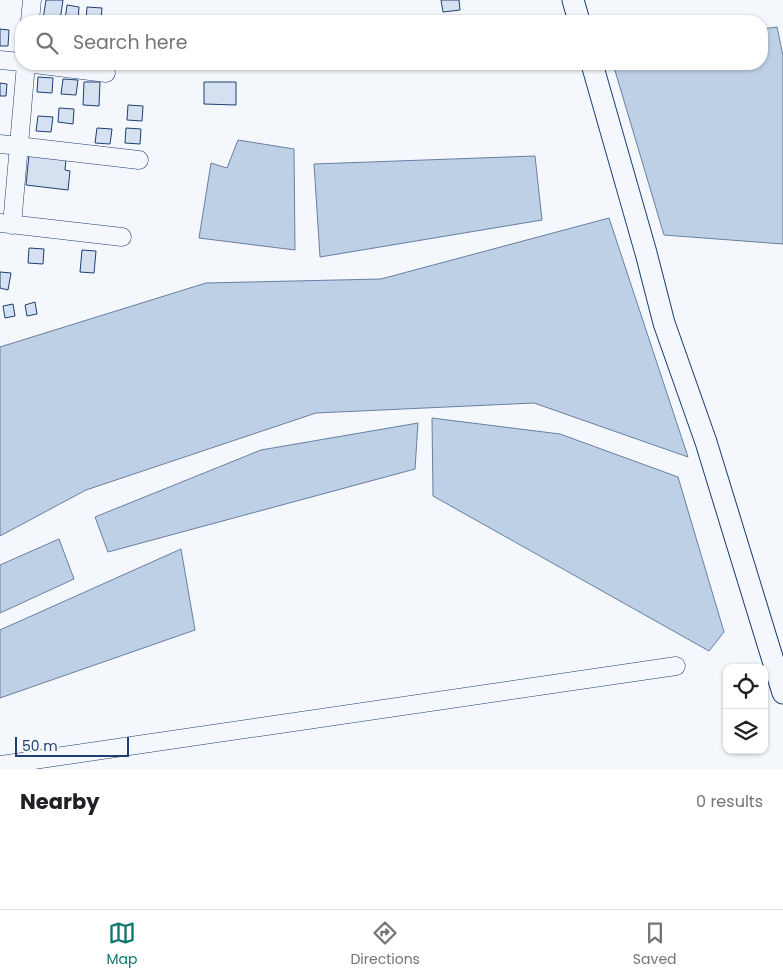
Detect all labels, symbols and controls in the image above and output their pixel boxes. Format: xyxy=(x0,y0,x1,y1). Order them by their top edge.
search box xyxy=(15,15,768,70)
icon: search xyxy=(33,29,61,57)
text: Search here xyxy=(73,29,187,56)
map controls xyxy=(723,664,768,754)
button: locate xyxy=(723,664,768,709)
button: layers xyxy=(723,709,768,754)
scale bar xyxy=(15,734,129,757)
text: 50 m xyxy=(22,736,58,756)
text: Nearby xyxy=(20,787,100,816)
text: 0 results xyxy=(696,790,763,813)
tab: Map xyxy=(106,919,137,970)
tab: Directions xyxy=(350,919,420,970)
tab: Saved xyxy=(633,919,677,970)

